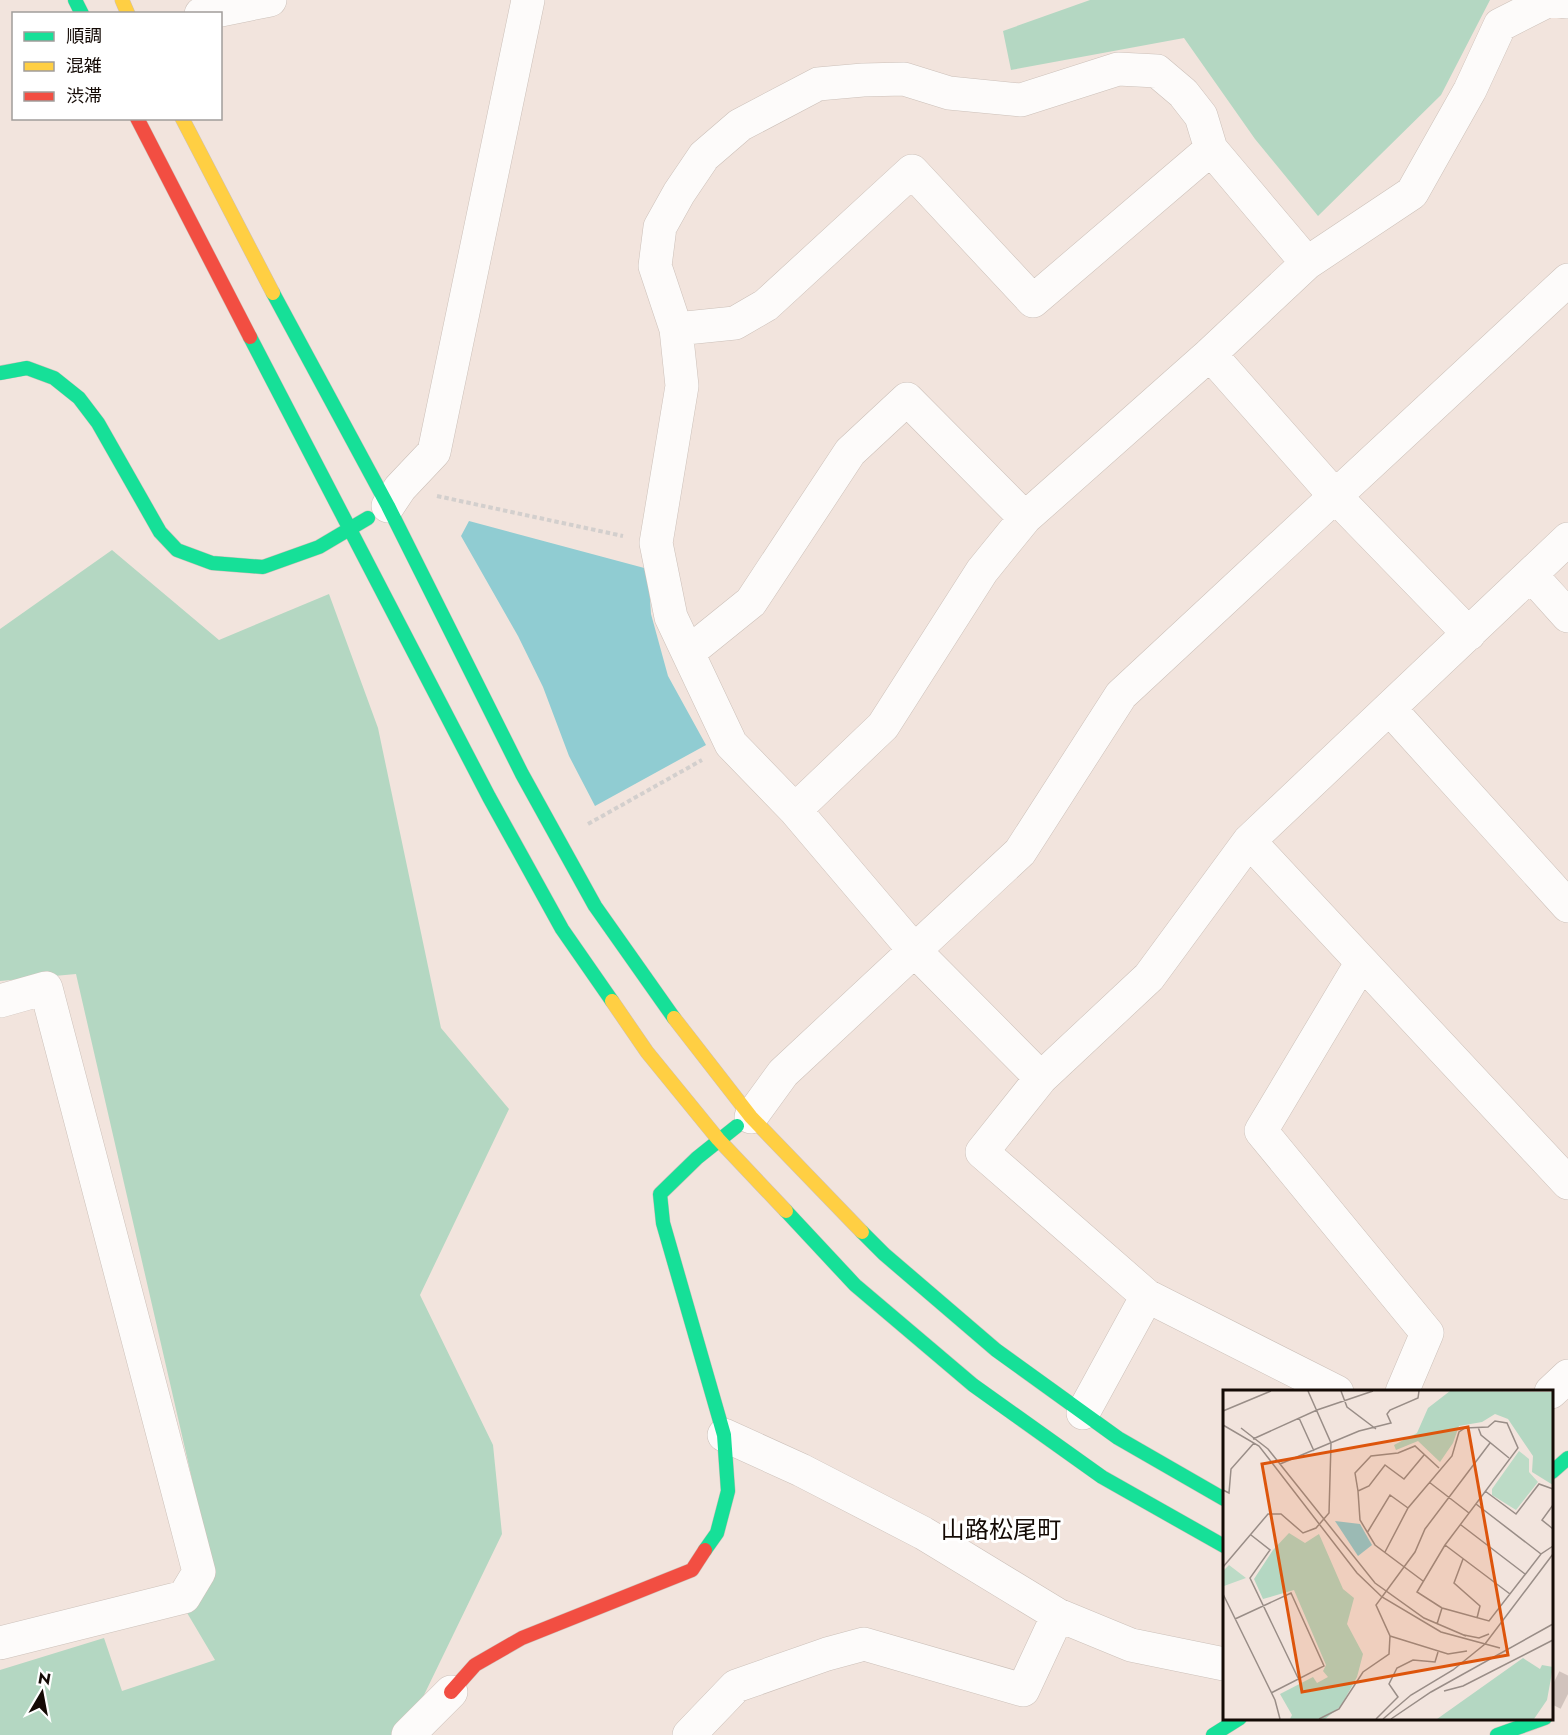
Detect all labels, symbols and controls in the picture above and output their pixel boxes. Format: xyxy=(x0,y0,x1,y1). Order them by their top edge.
legend xyxy=(12,12,222,120)
text: 順調 xyxy=(66,23,102,49)
text: 混雑 xyxy=(66,53,102,79)
text: 渋滞 xyxy=(66,83,102,109)
inset map xyxy=(1223,1390,1553,1720)
district label: 山路松尾町 xyxy=(941,1512,1061,1547)
north arrow xyxy=(12,1663,72,1723)
text: N xyxy=(36,1666,53,1691)

